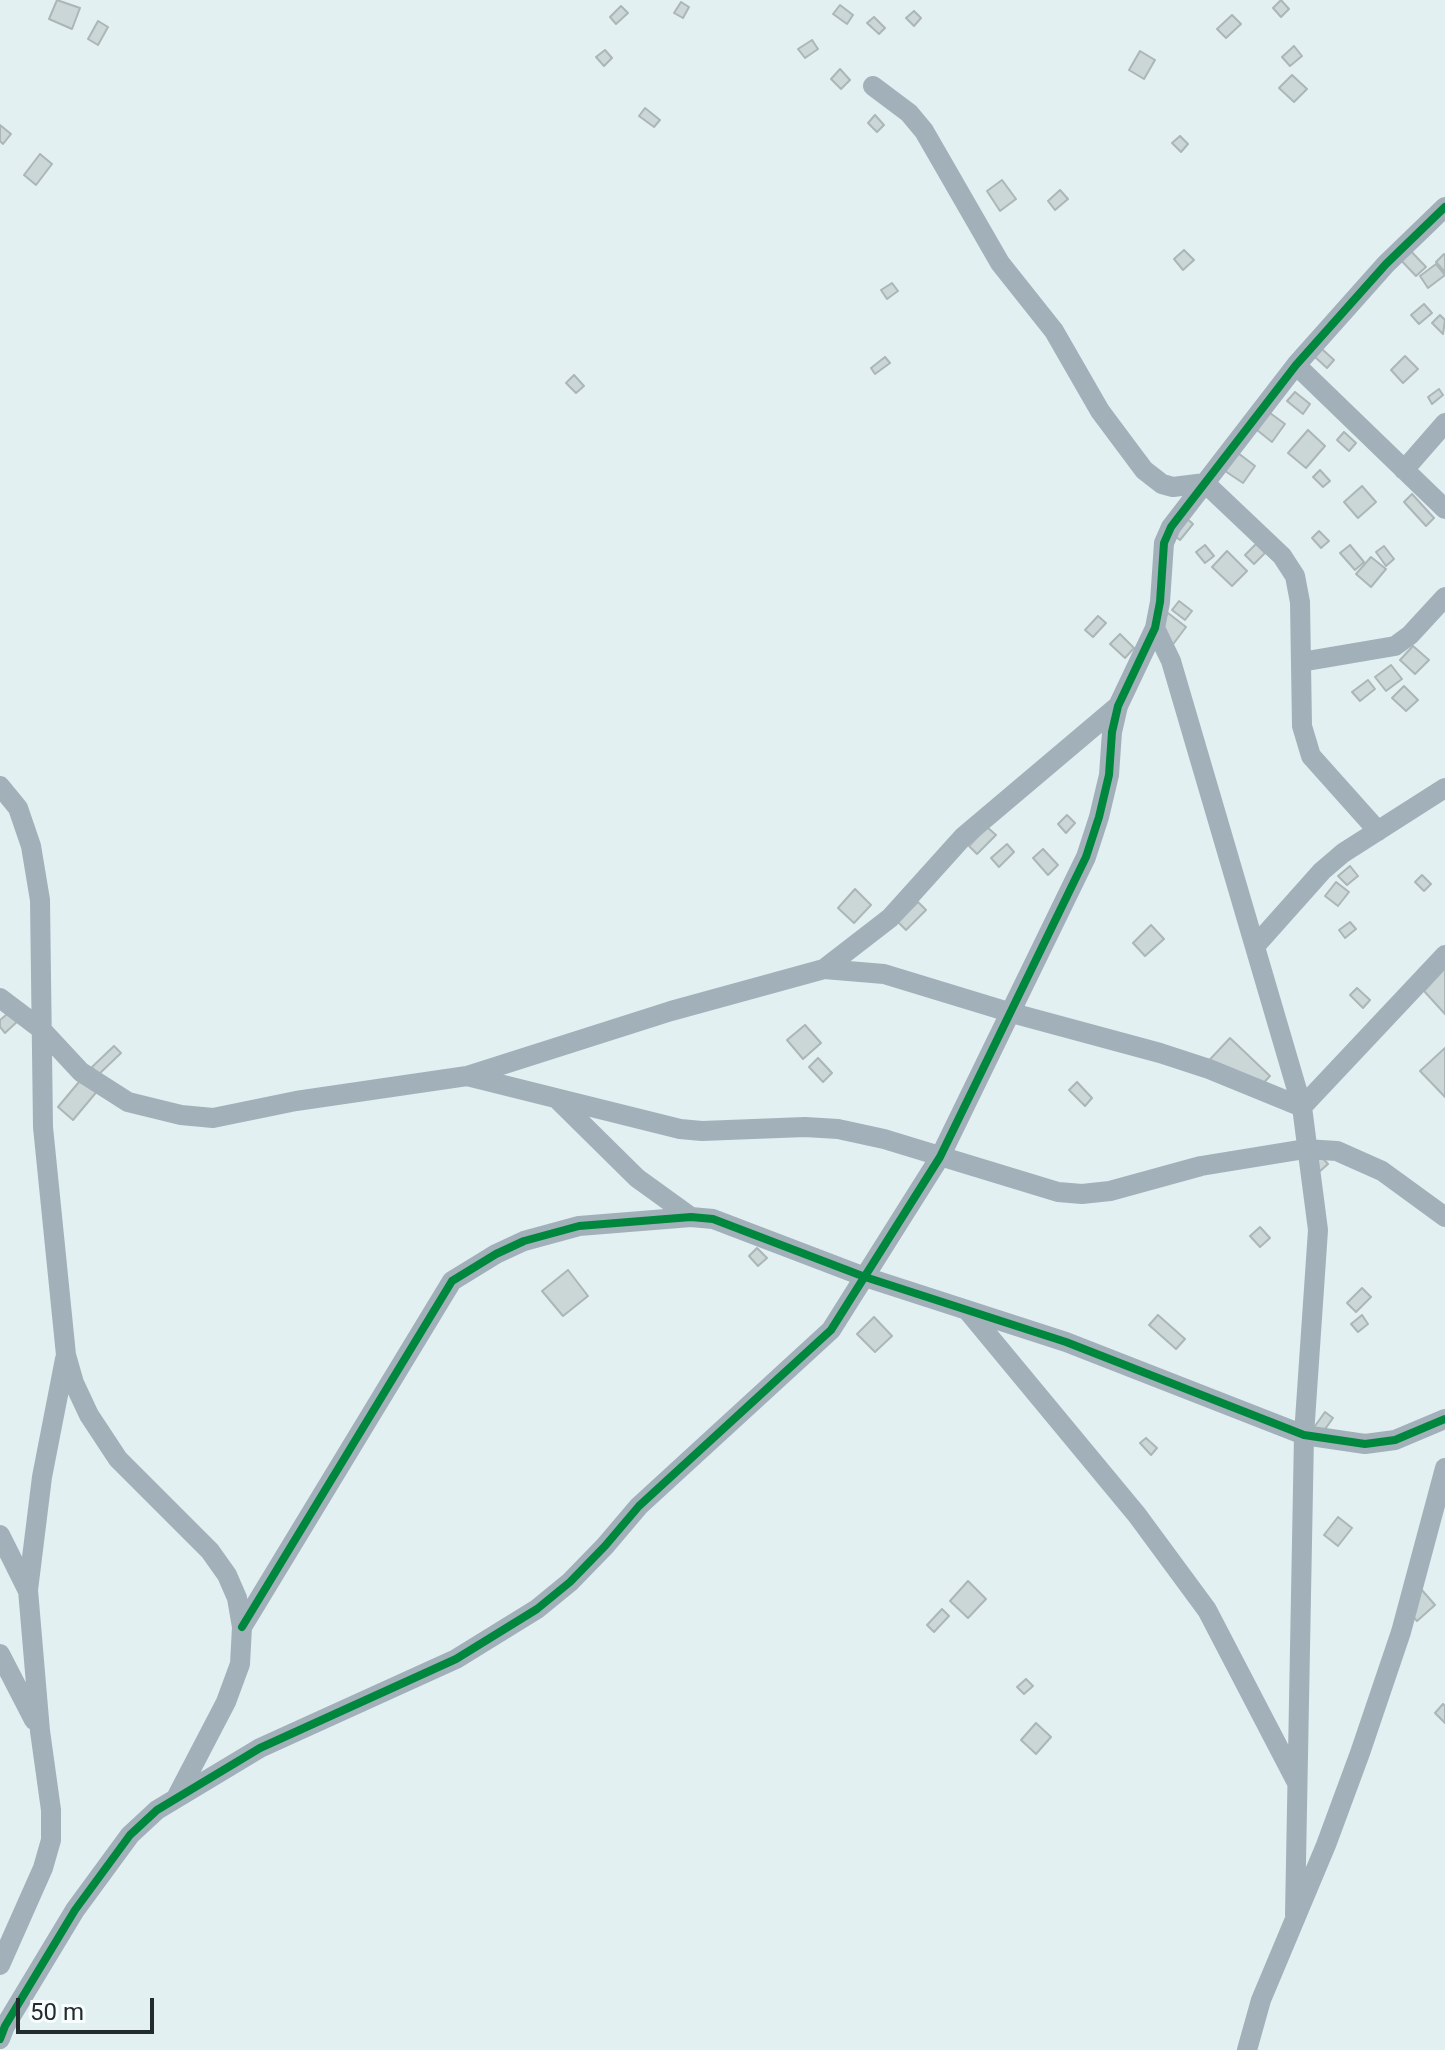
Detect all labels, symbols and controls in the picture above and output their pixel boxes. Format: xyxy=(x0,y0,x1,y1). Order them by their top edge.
scale bar xyxy=(20,1982,158,2032)
text: 50 m xyxy=(30,1998,84,2026)

